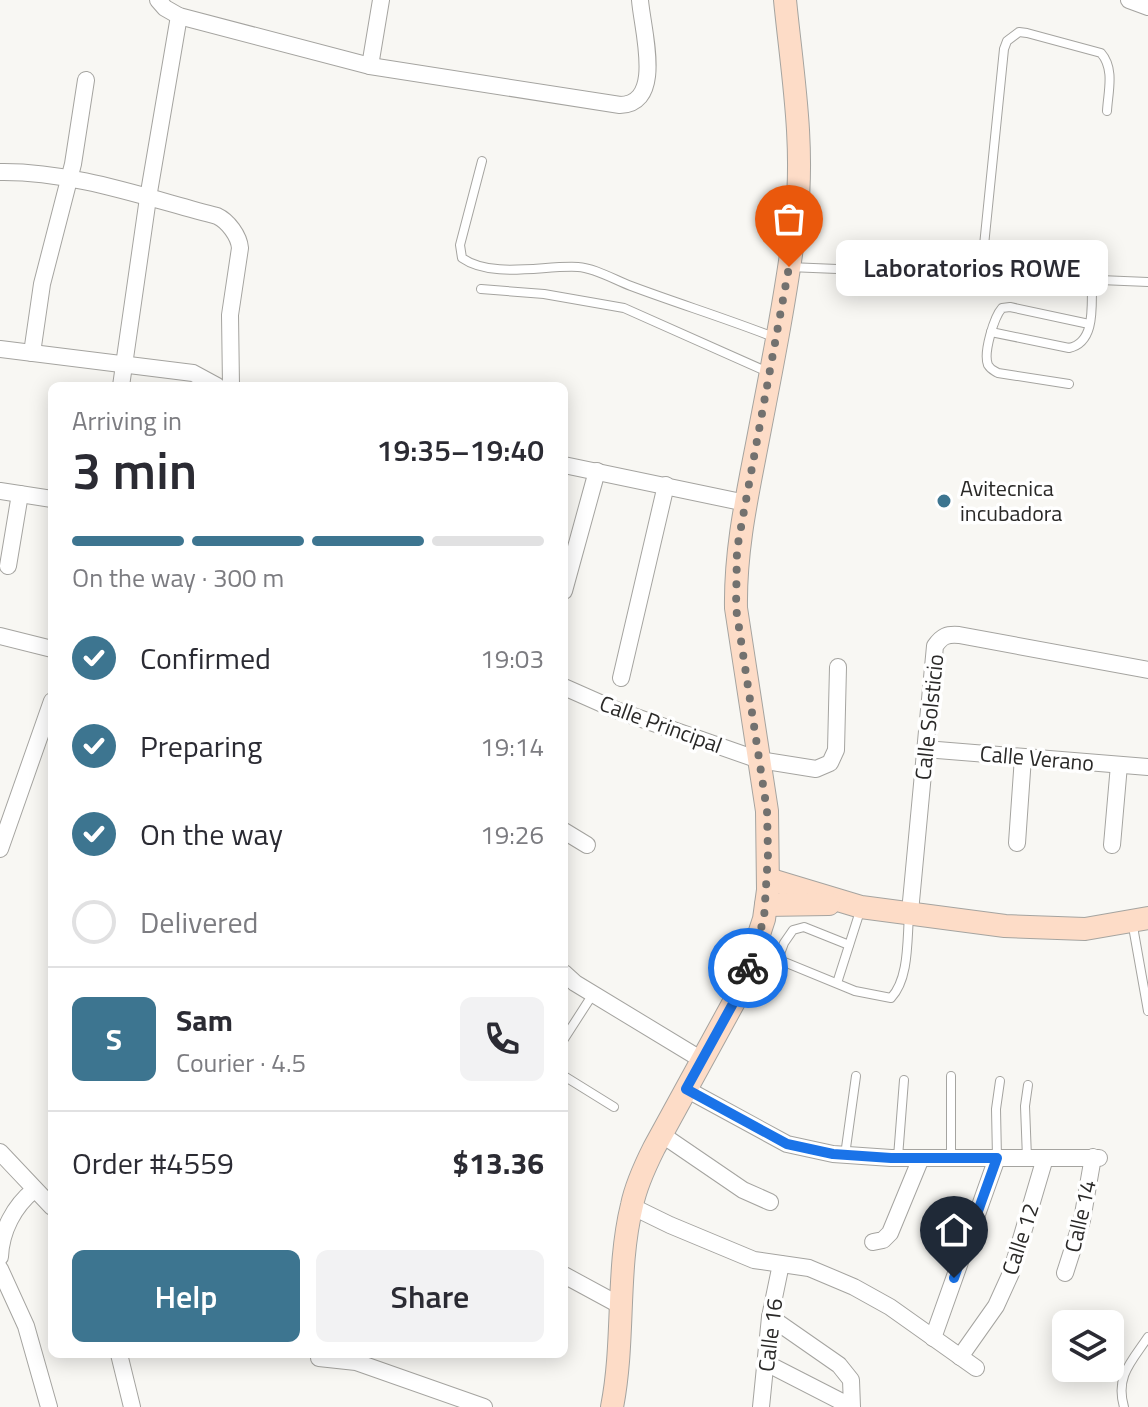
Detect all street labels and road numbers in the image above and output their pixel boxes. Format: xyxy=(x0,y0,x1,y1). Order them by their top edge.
street label: Calle Solsticio xyxy=(905,652,953,782)
street label: Calle Principal xyxy=(595,686,727,762)
street label: Calle Verano xyxy=(979,736,1095,780)
street label: Calle 14 xyxy=(1055,1176,1105,1256)
street label: Calle 12 xyxy=(992,1199,1048,1279)
street label: Calle 16 xyxy=(749,1296,791,1374)

